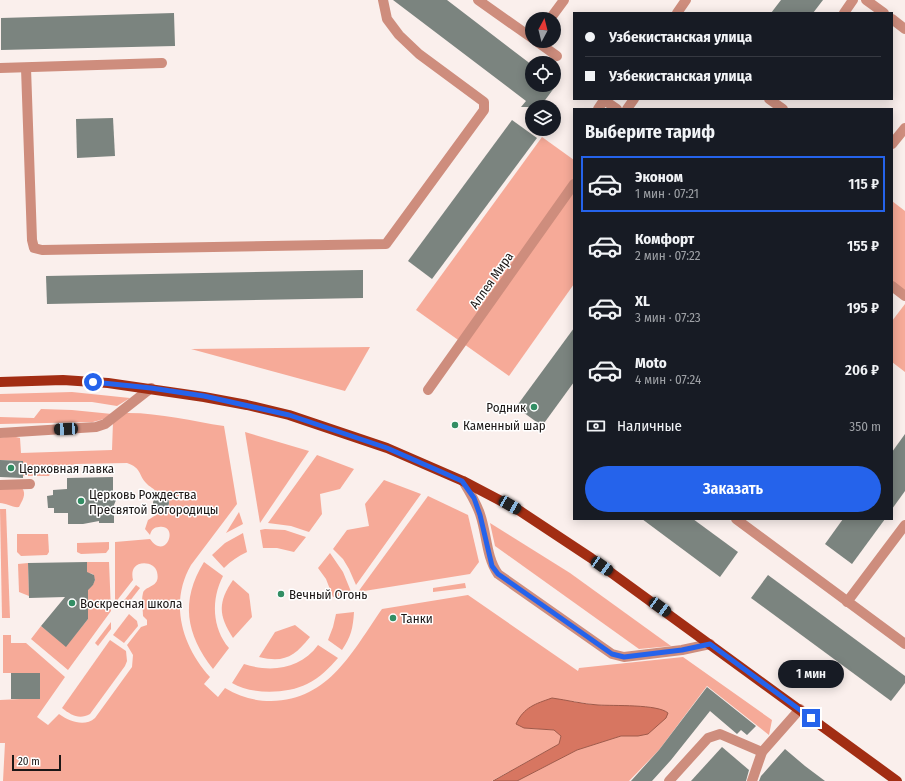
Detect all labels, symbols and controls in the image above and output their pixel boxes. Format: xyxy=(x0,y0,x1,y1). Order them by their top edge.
north arrow xyxy=(525,12,561,48)
map controls xyxy=(525,12,561,136)
text: Узбекистанская улица xyxy=(609,28,752,46)
button: locate xyxy=(525,56,561,92)
text: Узбекистанская улица xyxy=(609,67,752,85)
button: layers xyxy=(525,100,561,136)
text: Выберите тариф xyxy=(585,121,715,143)
icon: car xyxy=(587,166,623,202)
text: Эконом xyxy=(635,168,683,186)
text: 115 ₽ xyxy=(848,175,879,193)
text: 1 мин · 07:21 xyxy=(635,186,699,201)
icon: car xyxy=(587,228,623,264)
text: Комфорт xyxy=(635,230,694,248)
text: 155 ₽ xyxy=(847,237,879,255)
text: 2 мин · 07:22 xyxy=(635,248,701,263)
street label: Аллея Мира xyxy=(467,249,516,311)
icon: car xyxy=(587,290,623,326)
text: XL xyxy=(635,292,650,310)
text: 195 ₽ xyxy=(847,299,879,317)
text: 3 мин · 07:23 xyxy=(635,310,701,325)
icon: car xyxy=(587,352,623,388)
text: Moto xyxy=(635,354,667,372)
text: 206 ₽ xyxy=(845,361,879,379)
text: 4 мин · 07:24 xyxy=(635,372,701,387)
route start xyxy=(84,373,102,391)
place label: Родник xyxy=(486,400,526,415)
marker: Родник xyxy=(529,402,539,412)
icon: cash xyxy=(585,415,607,437)
text: Наличные xyxy=(617,417,682,435)
place label: Каменный шар xyxy=(463,418,546,433)
text: 350 m xyxy=(849,419,881,434)
marker: Каменный шар xyxy=(450,420,460,430)
car xyxy=(54,422,78,436)
place label: Церковная лавка xyxy=(19,461,114,476)
marker: Церковная лавка xyxy=(6,463,16,473)
button: Заказать xyxy=(585,466,881,512)
place label: Церковь Рождества Пресвятой Богородицы xyxy=(89,487,218,517)
car xyxy=(497,494,523,516)
marker: Церковь Рождества Пресвятой Богородицы xyxy=(76,496,86,506)
car xyxy=(589,554,615,578)
place label: Вечный Огонь xyxy=(289,587,367,602)
marker: Вечный Огонь xyxy=(276,589,286,599)
car xyxy=(647,595,673,619)
place label: Воскресная школа xyxy=(80,596,182,611)
marker: Воскресная школа xyxy=(67,598,77,608)
place label: Танки xyxy=(401,611,433,626)
marker: Танки xyxy=(388,613,398,623)
callout: 1 мин xyxy=(778,660,844,688)
text: 1 мин xyxy=(796,666,826,681)
route end xyxy=(802,709,820,727)
scale bar xyxy=(12,753,61,772)
text: 20 m xyxy=(18,755,40,768)

